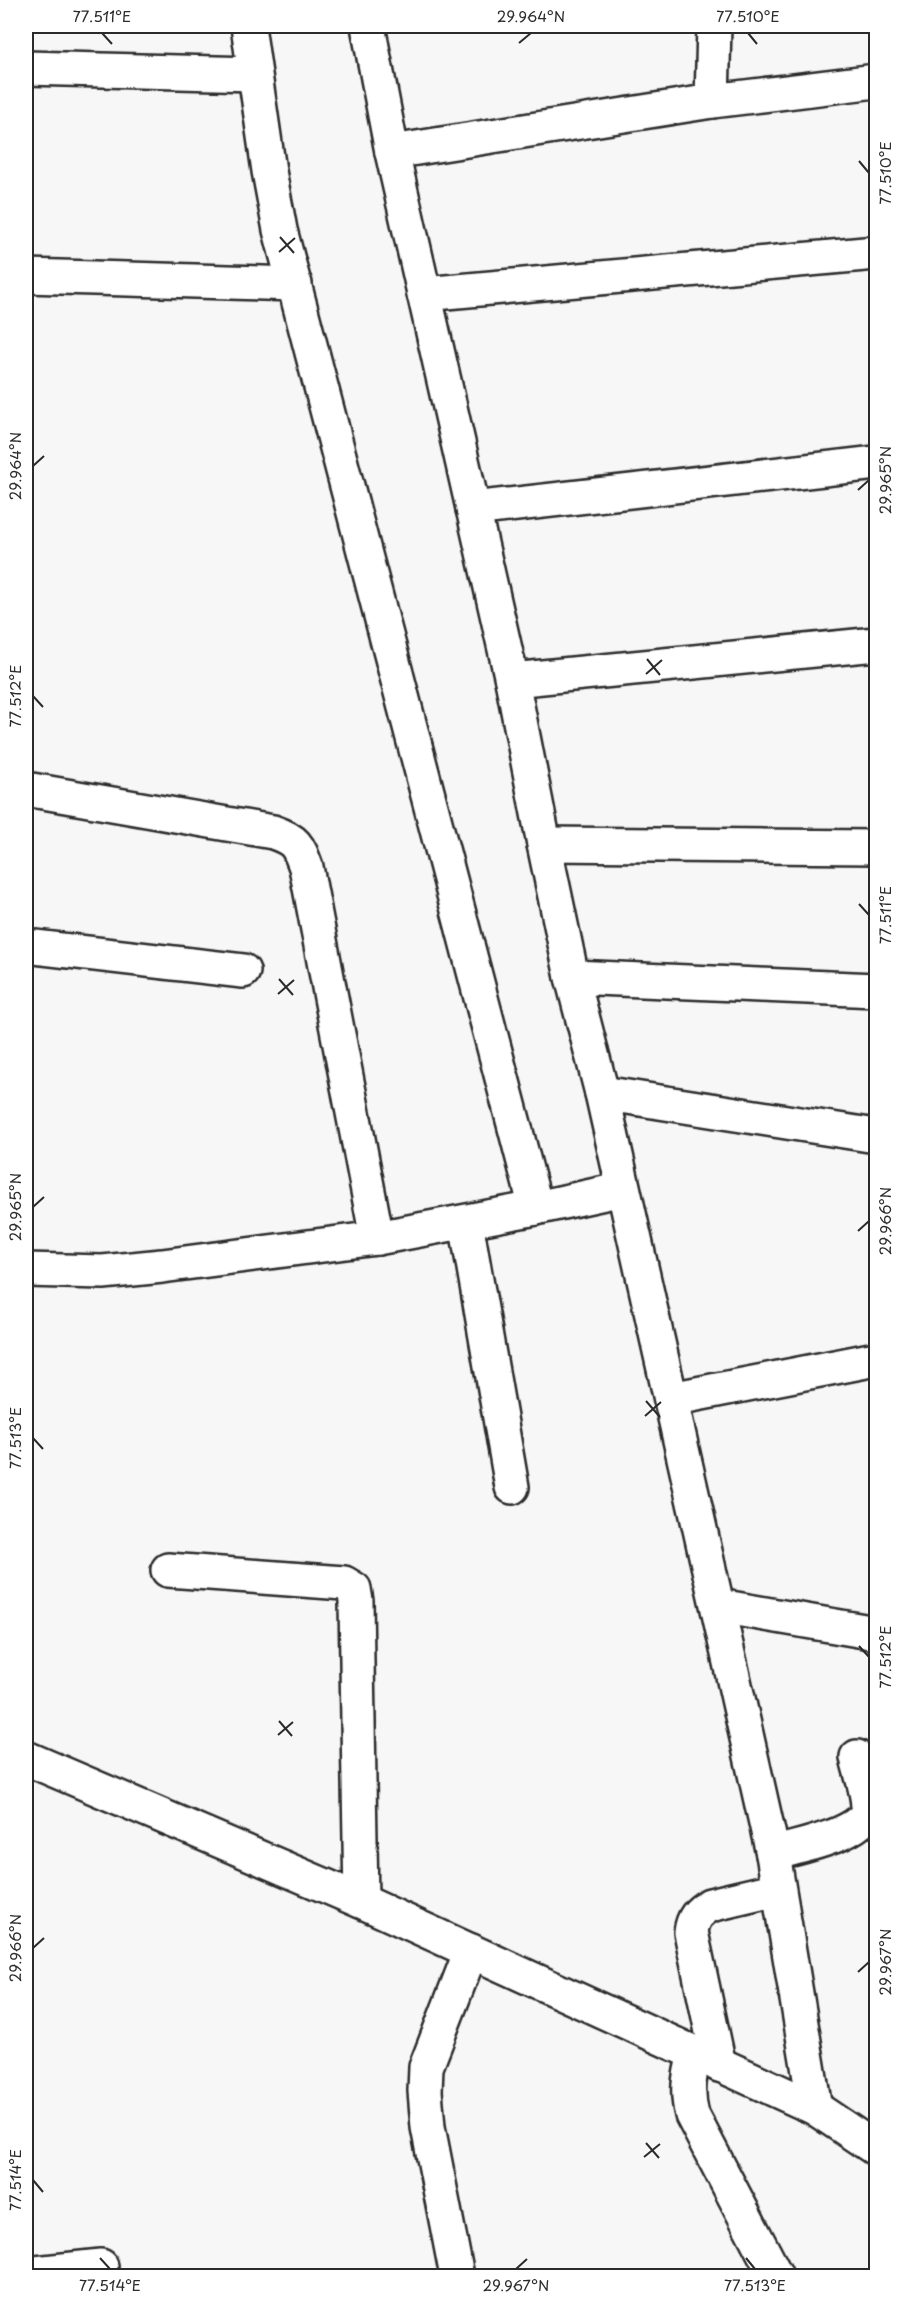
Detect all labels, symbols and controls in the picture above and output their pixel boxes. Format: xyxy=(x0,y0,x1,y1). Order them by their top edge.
text: 77.511°E xyxy=(73,4,131,27)
text: 29.964°N xyxy=(497,4,565,27)
text: 77.510°E xyxy=(716,4,780,27)
text: 77.510°E xyxy=(873,141,896,205)
text: 29.964°N xyxy=(3,432,26,500)
text: 29.965°N xyxy=(873,446,896,514)
text: 77.512°E xyxy=(3,665,26,727)
text: 77.511°E xyxy=(873,886,896,944)
text: 29.965°N xyxy=(3,1173,26,1241)
text: 29.966°N xyxy=(873,1187,896,1255)
text: 77.513°E xyxy=(3,1407,26,1469)
text: 77.512°E xyxy=(873,1626,896,1688)
text: 29.966°N xyxy=(3,1914,26,1982)
text: 29.967°N xyxy=(873,1929,896,1995)
text: 77.514°E xyxy=(3,2149,26,2211)
text: 77.514°E xyxy=(79,2273,141,2296)
text: 29.967°N xyxy=(483,2273,549,2296)
text: 77.513°E xyxy=(724,2273,786,2296)

